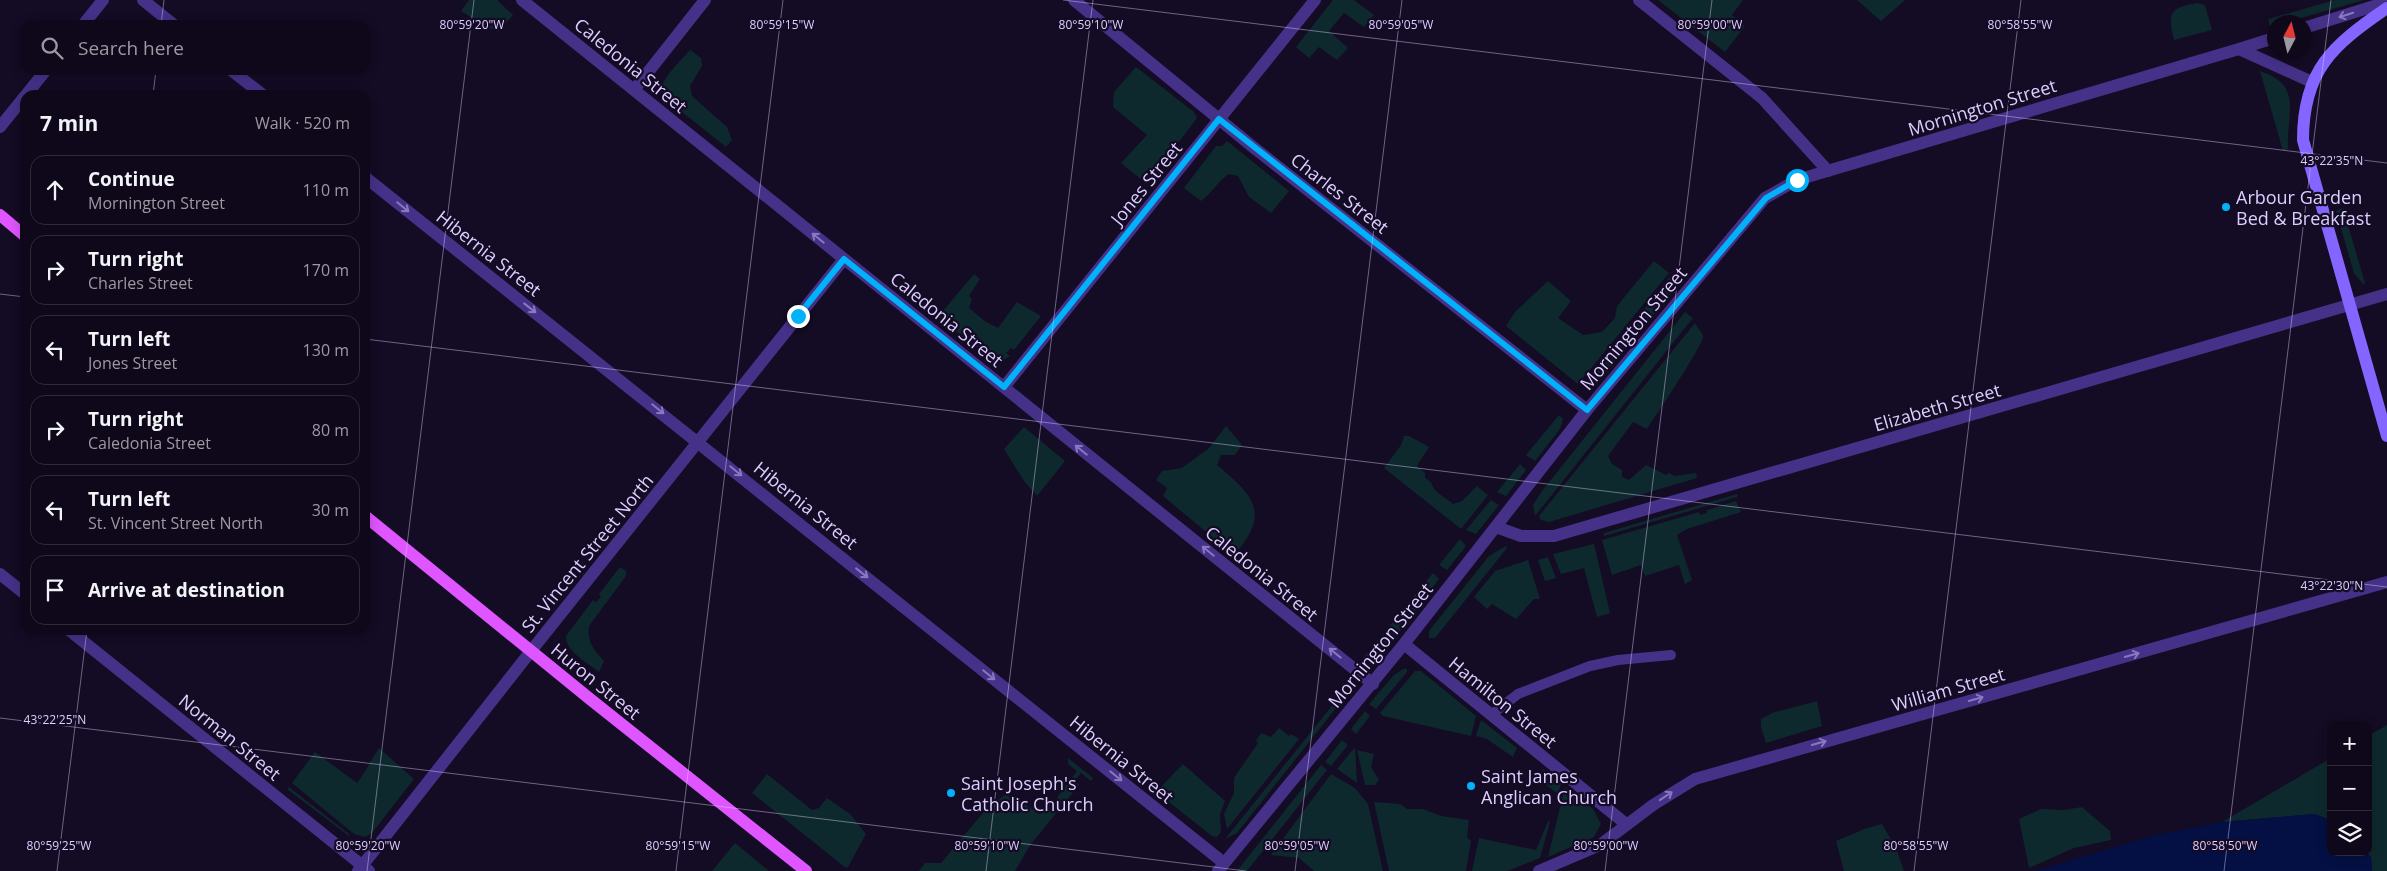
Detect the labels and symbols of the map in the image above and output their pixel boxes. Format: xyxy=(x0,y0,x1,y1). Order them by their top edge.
one-way arrow xyxy=(2338,11,2354,21)
street label: Caledonia Street xyxy=(570,12,692,118)
north arrow xyxy=(2267,15,2312,60)
text: 80°59'20"W xyxy=(440,16,504,33)
text: 80°59'15"W xyxy=(750,16,814,33)
text: 80°59'10"W xyxy=(1059,16,1123,33)
text: 80°59'05"W xyxy=(1369,16,1433,33)
text: 80°59'00"W xyxy=(1678,16,1742,33)
text: 80°58'55"W xyxy=(1988,16,2052,33)
street label: Mornington Street xyxy=(1905,73,2059,141)
street label: Jones Street xyxy=(1104,136,1187,231)
street label: Charles Street xyxy=(1286,147,1394,239)
text: 43°22'35"N xyxy=(2301,152,2363,169)
route start xyxy=(1786,169,1809,192)
place label: Arbour Garden Bed & Breakfast xyxy=(2236,185,2371,230)
one-way arrow xyxy=(396,201,409,212)
marker: Arbour Garden Bed & Breakfast xyxy=(2220,201,2232,213)
street label: Hibernia Street xyxy=(432,205,546,301)
one-way arrow xyxy=(812,233,825,244)
street label: Mornington Street xyxy=(1574,261,1692,395)
street label: Caledonia Street xyxy=(886,266,1008,372)
one-way arrow xyxy=(524,302,537,313)
route end xyxy=(787,305,810,328)
street label: Elizabeth Street xyxy=(1871,377,2003,437)
one-way arrow xyxy=(651,404,664,415)
one-way arrow xyxy=(1075,444,1088,455)
street label: Hibernia Street xyxy=(749,456,863,554)
one-way arrow xyxy=(729,466,742,477)
street label: St. Vincent Street North xyxy=(516,469,658,637)
street label: Caledonia Street xyxy=(1201,520,1323,626)
one-way arrow xyxy=(1202,546,1215,557)
one-way arrow xyxy=(856,568,869,579)
text: 43°22'30"N xyxy=(2301,577,2363,594)
street label: Mornington Street xyxy=(1322,578,1438,712)
street label: Huron Street xyxy=(546,638,646,724)
one-way arrow xyxy=(1329,648,1342,659)
one-way arrow xyxy=(2124,649,2140,659)
street label: Hamilton Street xyxy=(1444,651,1562,753)
street label: William Street xyxy=(1889,661,2007,717)
one-way arrow xyxy=(982,669,995,680)
street label: Norman Street xyxy=(174,689,286,785)
one-way arrow xyxy=(1967,694,1983,704)
street label: Hibernia Street xyxy=(1065,710,1179,808)
text: 43°22'25"N xyxy=(24,711,86,728)
one-way arrow xyxy=(1811,738,1827,748)
place label: Saint James Anglican Church xyxy=(1481,764,1617,809)
place label: Saint Joseph's Catholic Church xyxy=(961,771,1093,816)
one-way arrow xyxy=(1109,771,1122,782)
marker: Saint James Anglican Church xyxy=(1465,780,1477,792)
marker: Saint Joseph's Catholic Church xyxy=(945,787,957,799)
one-way arrow xyxy=(1659,791,1673,801)
text: 80°59'25"W xyxy=(27,837,91,854)
text: 80°59'20"W xyxy=(336,837,400,854)
text: 80°59'15"W xyxy=(646,837,710,854)
text: 80°59'10"W xyxy=(955,837,1019,854)
text: 80°59'05"W xyxy=(1265,837,1329,854)
text: 80°59'00"W xyxy=(1574,837,1638,854)
text: 80°58'55"W xyxy=(1884,837,1948,854)
text: 80°58'50"W xyxy=(2193,837,2257,854)

